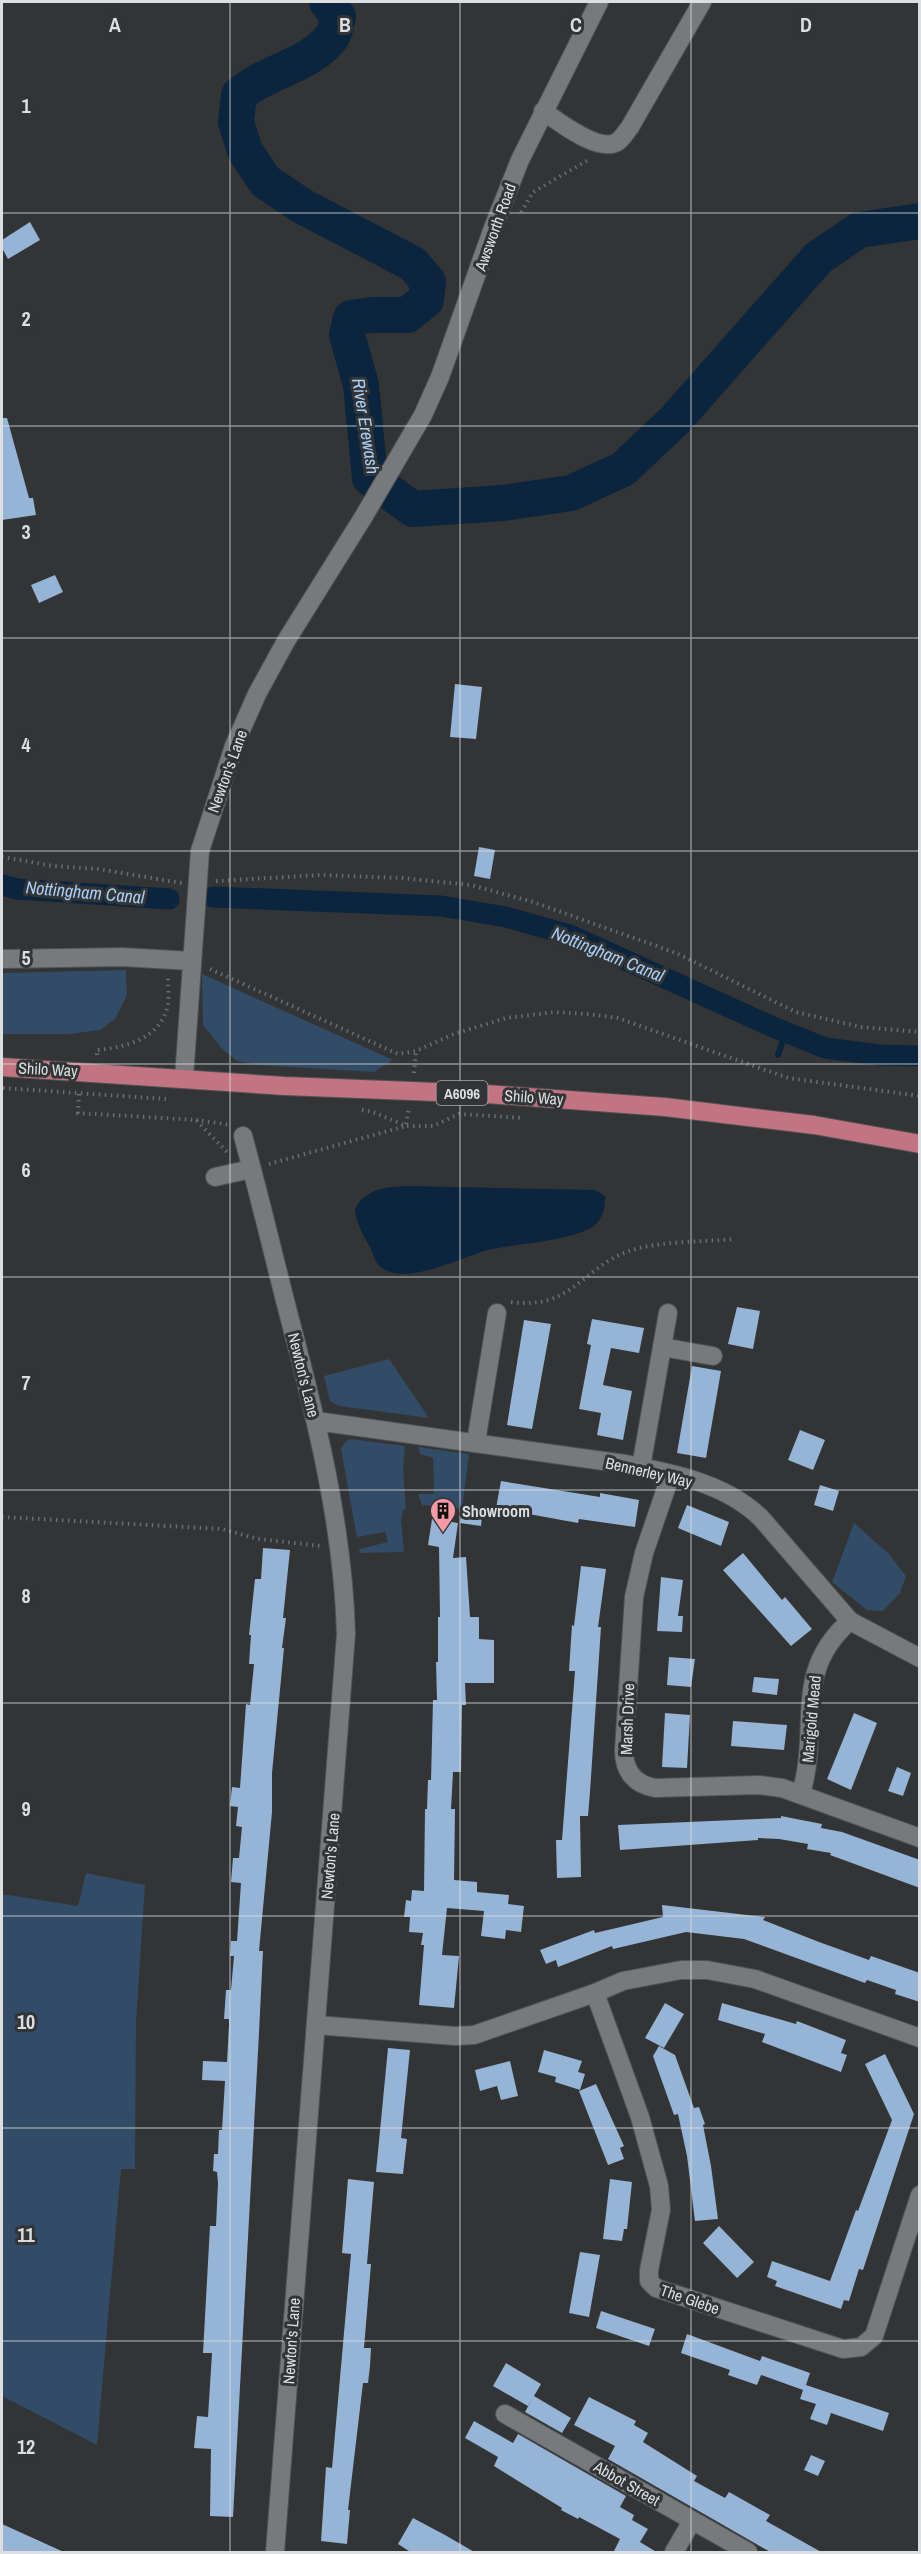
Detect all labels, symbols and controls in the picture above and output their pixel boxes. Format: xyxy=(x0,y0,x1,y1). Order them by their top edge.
text: A xyxy=(109,11,121,38)
text: B xyxy=(339,11,351,38)
text: C xyxy=(570,11,582,38)
text: D xyxy=(800,11,812,38)
text: 1 xyxy=(21,92,31,119)
street label: Awsworth Road xyxy=(469,180,521,275)
text: 2 xyxy=(21,305,31,332)
water label: River Erewash xyxy=(346,376,386,476)
text: 3 xyxy=(21,518,31,545)
street label: Newton's Lane xyxy=(202,727,252,815)
text: 4 xyxy=(21,731,31,758)
water label: Nottingham Canal xyxy=(25,874,146,910)
water label: Nottingham Canal xyxy=(548,920,668,988)
text: 5 xyxy=(21,944,31,971)
street label: Shilo Way xyxy=(18,1056,79,1082)
road number: A6096 xyxy=(436,1081,488,1105)
street label: Shilo Way xyxy=(504,1084,565,1110)
text: 6 xyxy=(21,1156,31,1183)
street label: Newton's Lane xyxy=(283,1330,325,1420)
text: 7 xyxy=(21,1369,31,1396)
street label: Bennerley Way xyxy=(603,1451,695,1493)
building icon: Showroom xyxy=(428,1496,458,1534)
place label: Showroom xyxy=(462,1500,530,1522)
text: 8 xyxy=(21,1582,31,1609)
street label: Marigold Mead xyxy=(796,1674,826,1764)
street label: Marsh Drive xyxy=(615,1683,639,1755)
text: 9 xyxy=(21,1795,31,1822)
street label: Newton's Lane xyxy=(315,1812,345,1900)
text: 10 xyxy=(17,2008,35,2035)
text: 11 xyxy=(17,2221,36,2248)
street label: The Glebe xyxy=(657,2279,723,2319)
street label: Newton's Lane xyxy=(277,2297,305,2385)
text: 12 xyxy=(17,2433,35,2460)
street label: Abbot Street xyxy=(589,2455,664,2511)

